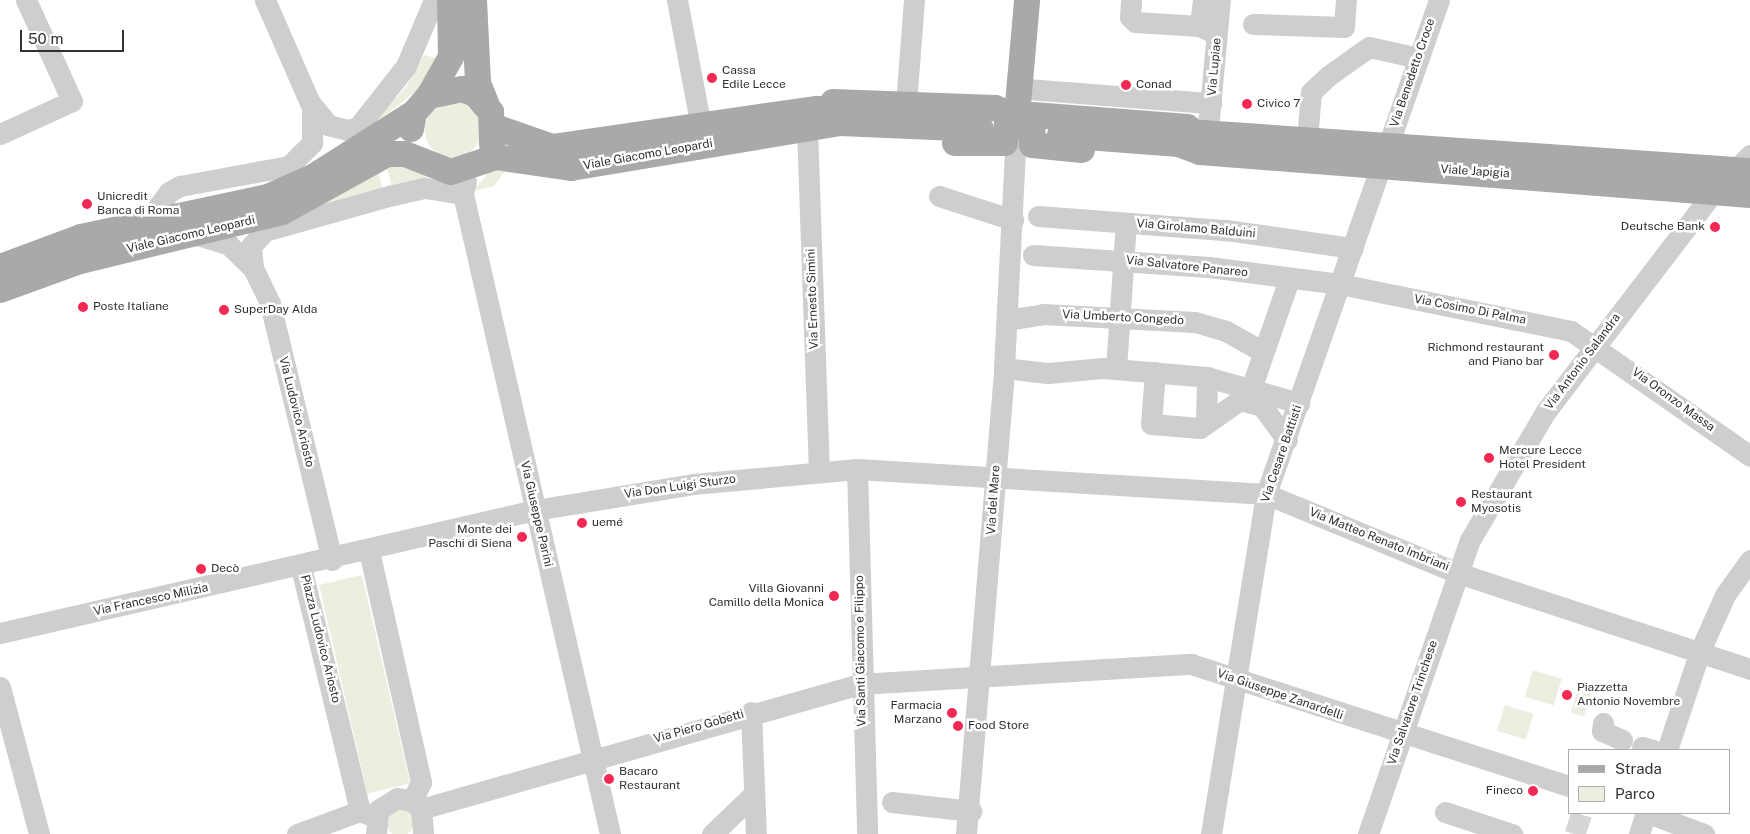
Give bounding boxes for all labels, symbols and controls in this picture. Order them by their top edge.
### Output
street label: Via Benedetto Croce [1388,17,1438,129]
scale bar [22,20,126,52]
text: 50 m [28,30,63,47]
street label: Via Lupiae [1205,37,1225,97]
place label: Cassa Edile Lecce [722,64,786,92]
marker: Cassa Edile Lecce [706,72,718,84]
place label: Conad [1136,78,1172,92]
marker: Conad [1120,79,1132,91]
place label: Civico 7 [1257,97,1301,111]
marker: Civico 7 [1241,98,1253,110]
street label: Viale Giacomo Leopardi [582,137,714,173]
street label: Viale Japigia [1440,162,1510,182]
place label: Unicredit Banca di Roma [97,190,179,218]
marker: Unicredit Banca di Roma [81,198,93,210]
street label: Viale Giacomo Leopardi [125,213,257,257]
street label: Via Girolamo Balduini [1136,217,1256,241]
place label: Deutsche Bank [1621,220,1705,234]
marker: Deutsche Bank [1709,221,1721,233]
street label: Via Ernesto Simini [804,248,822,350]
street label: Via Salvatore Panareo [1125,253,1249,281]
street label: Via Cosimo Di Palma [1413,292,1527,328]
place label: Poste Italiane [93,300,169,314]
marker: Poste Italiane [77,301,89,313]
place label: SuperDay Alda [234,303,317,317]
marker: SuperDay Alda [218,304,230,316]
street label: Via Umberto Congedo [1062,308,1184,328]
street label: Via Antonio Salandra [1542,311,1624,413]
place label: Richmond restaurant and Piano bar [1427,341,1544,369]
marker: Richmond restaurant and Piano bar [1548,349,1560,361]
street label: Via Ludovico Ariosto [275,355,317,469]
street label: Via Oronzo Massa [1629,365,1717,435]
street label: Via Cesare Battisti [1259,403,1305,505]
place label: Mercure Lecce Hotel President [1499,444,1586,472]
marker: Mercure Lecce Hotel President [1483,452,1495,464]
street label: Via Giuseppe Parini [517,460,555,568]
street label: Via del Mare [984,465,1004,535]
street label: Via Don Luigi Sturzo [623,472,737,502]
place label: Restaurant Myosotis [1471,488,1532,516]
marker: Restaurant Myosotis [1455,496,1467,508]
street label: Via Matteo Renato Imbriani [1307,505,1451,575]
place label: uemé [592,516,623,530]
marker: uemé [576,517,588,529]
place label: Monte dei Paschi di Siena [428,523,512,551]
marker: Monte dei Paschi di Siena [516,531,528,543]
place label: Decò [211,562,239,576]
marker: Decò [195,563,207,575]
street label: Piazza Ludovico Ariosto [297,573,343,705]
street label: Via Santi Giacomo e Filippo [852,575,870,727]
street label: Via Francesco Milizia [92,581,210,619]
place label: Villa Giovanni Camillo della Monica [708,582,824,610]
marker: Villa Giovanni Camillo della Monica [828,590,840,602]
street label: Via Salvatore Trinchese [1385,639,1441,767]
street label: Via Giuseppe Zanardelli [1215,667,1345,723]
place label: Piazzetta Antonio Novembre [1577,681,1680,709]
marker: Piazzetta Antonio Novembre [1561,689,1573,701]
place label: Farmacia Marzano [891,699,942,727]
street label: Via Piero Gobetti [652,707,746,747]
marker: Farmacia Marzano [946,707,958,719]
place label: Food Store [968,719,1029,733]
marker: Food Store [952,720,964,732]
legend [1568,749,1730,814]
text: Strada [1615,760,1662,777]
place label: Bacaro Restaurant [619,765,680,793]
marker: Bacaro Restaurant [603,773,615,785]
place label: Fineco [1486,784,1523,798]
marker: Fineco [1527,785,1539,797]
text: Parco [1615,785,1655,802]

